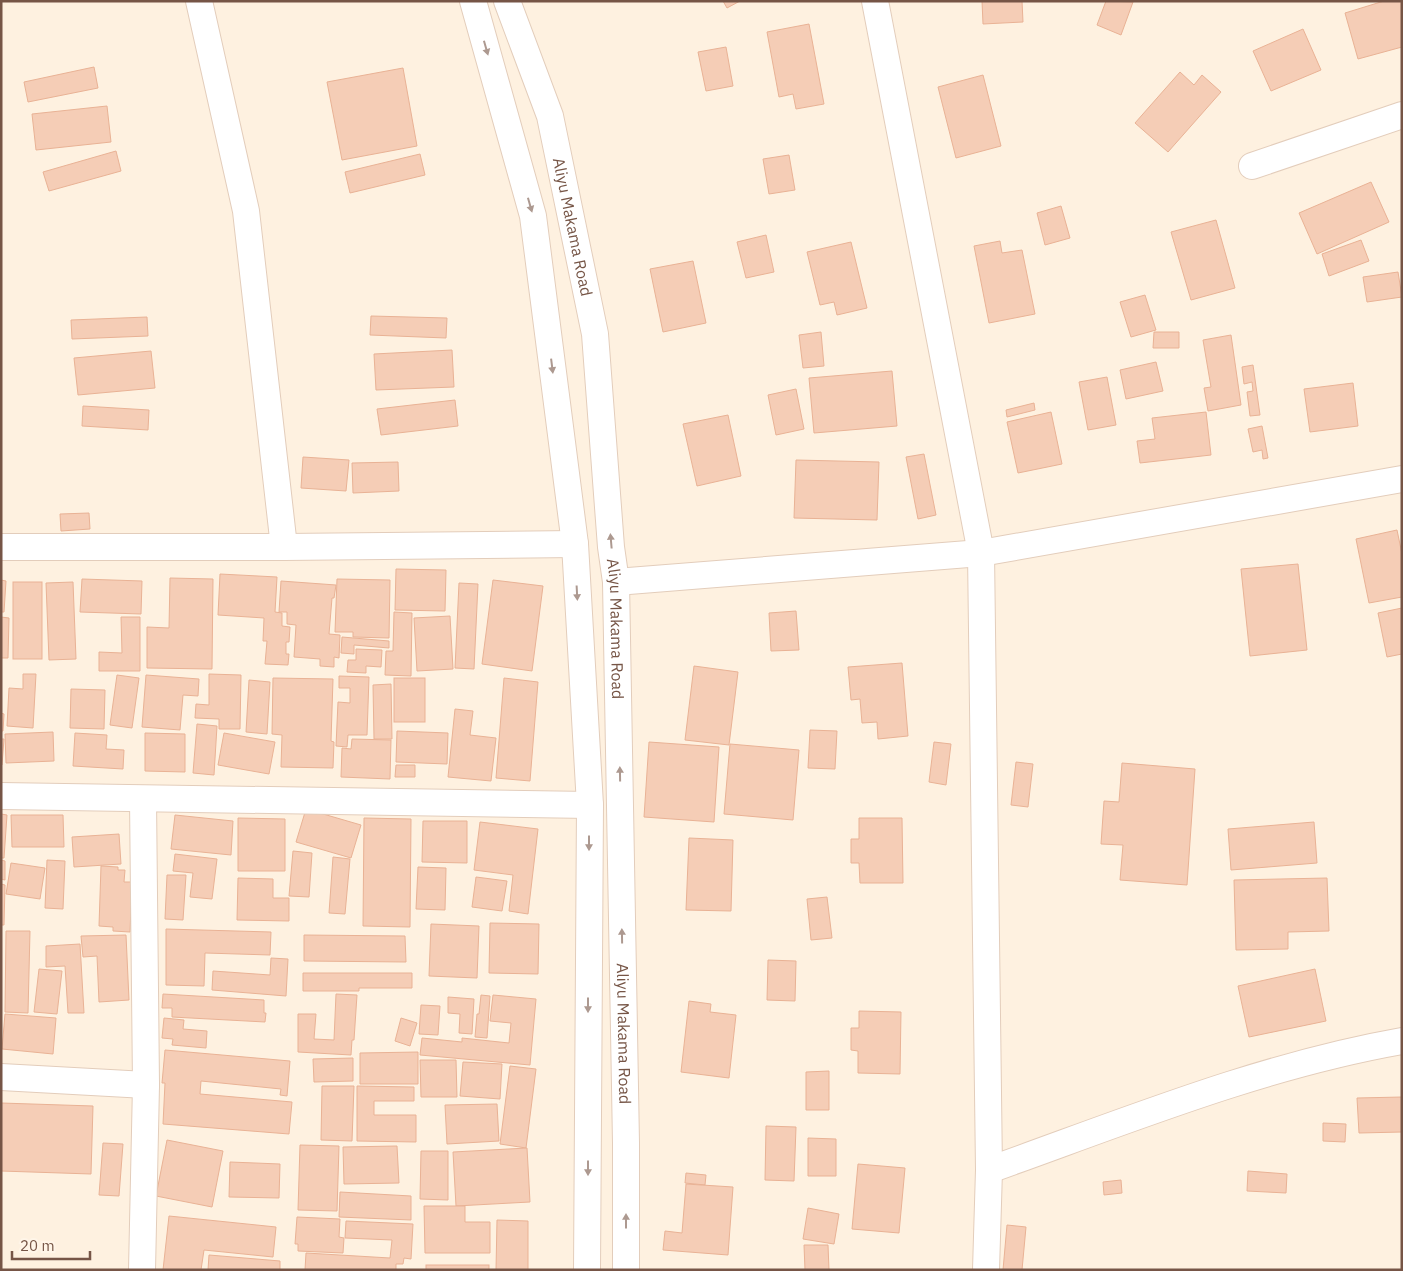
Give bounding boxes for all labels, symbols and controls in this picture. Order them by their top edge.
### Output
one-way arrow [482,41,490,56]
street label: Aliyu Makama Road [549,156,597,298]
one-way arrow [526,197,534,212]
one-way arrow [548,358,556,374]
one-way arrow [607,533,615,549]
street label: Aliyu Makama Road [603,557,628,699]
one-way arrow [574,585,582,601]
one-way arrow [615,765,623,781]
one-way arrow [585,835,593,851]
one-way arrow [618,928,626,944]
street label: Aliyu Makama Road [613,963,635,1104]
one-way arrow [584,998,592,1014]
one-way arrow [584,1160,592,1176]
one-way arrow [622,1213,630,1229]
scale bar [12,1228,90,1260]
text: 20 m [20,1236,55,1255]

